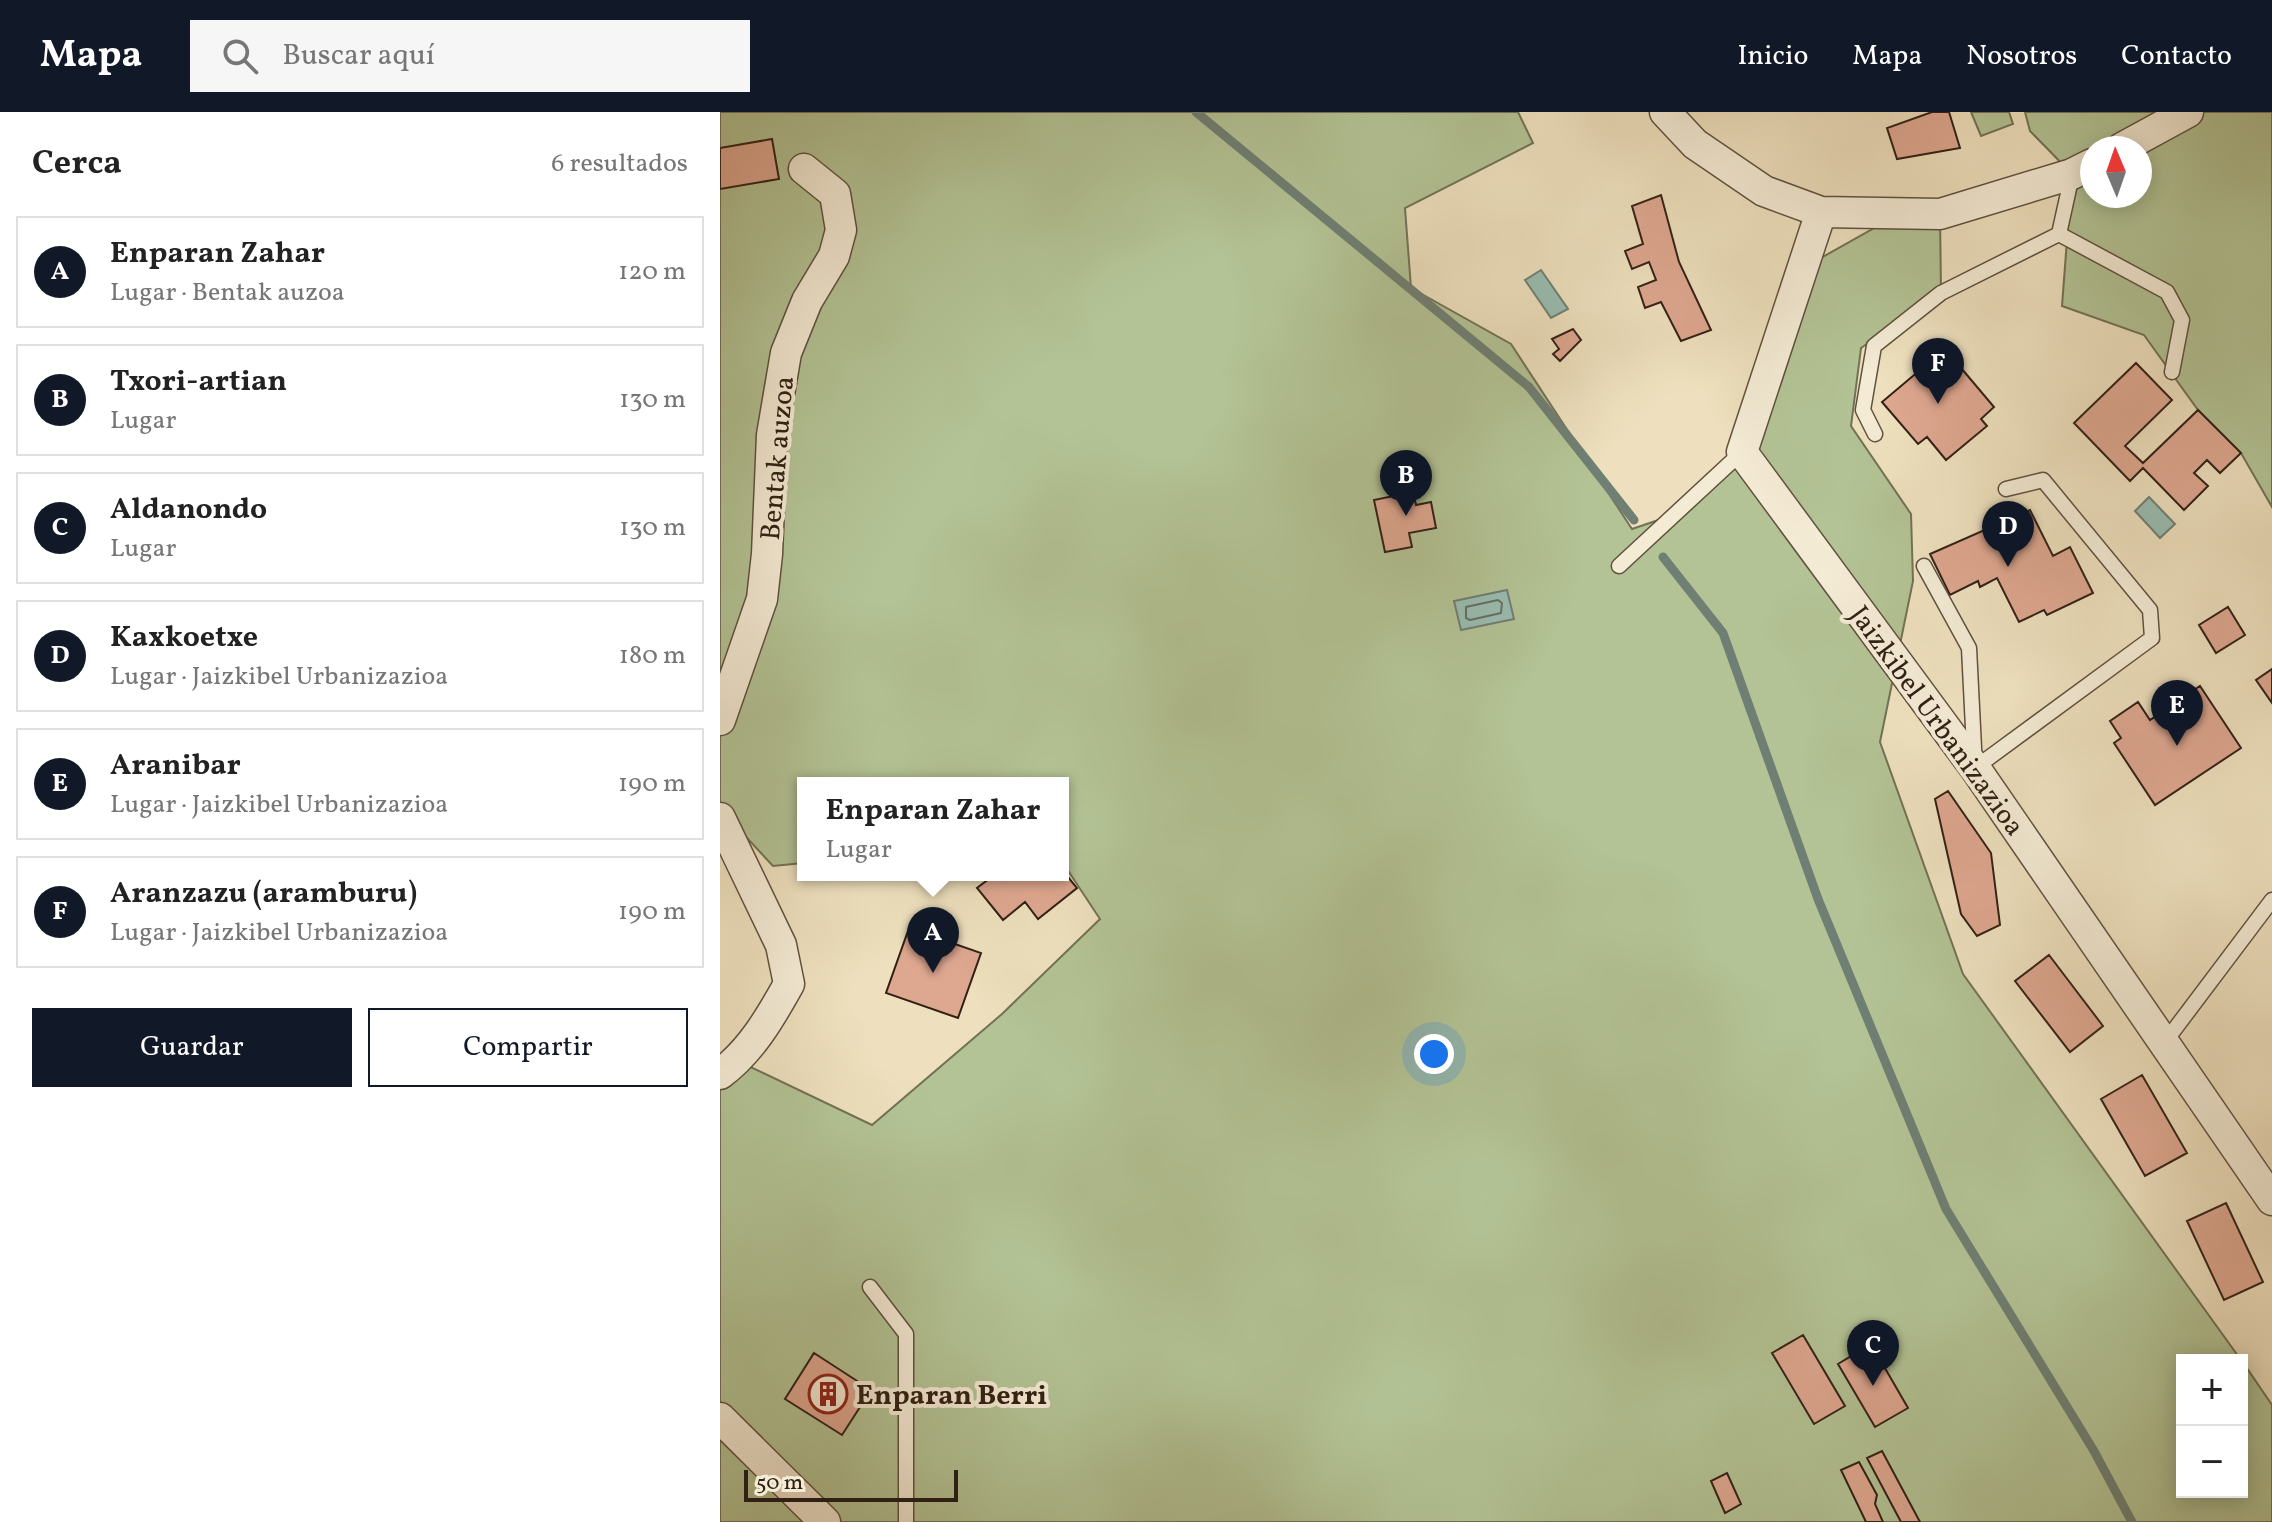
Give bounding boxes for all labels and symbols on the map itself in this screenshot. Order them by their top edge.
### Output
north arrow [2080,136,2152,208]
pin: F [1912,338,1964,404]
street label: Bentak auzoa [752,374,805,542]
pin: B [1380,450,1432,516]
pin: D [1982,501,2034,567]
street label: Jaizkibel Urbanizazioa [1839,598,2033,845]
pin: E [2151,680,2203,746]
pin: A [907,907,959,973]
your location [1414,1034,1454,1074]
pin: C [1847,1320,1899,1386]
building icon: Enparan Berri [807,1373,849,1415]
place label: Enparan Berri [856,1377,1047,1416]
scale bar [744,1466,958,1502]

